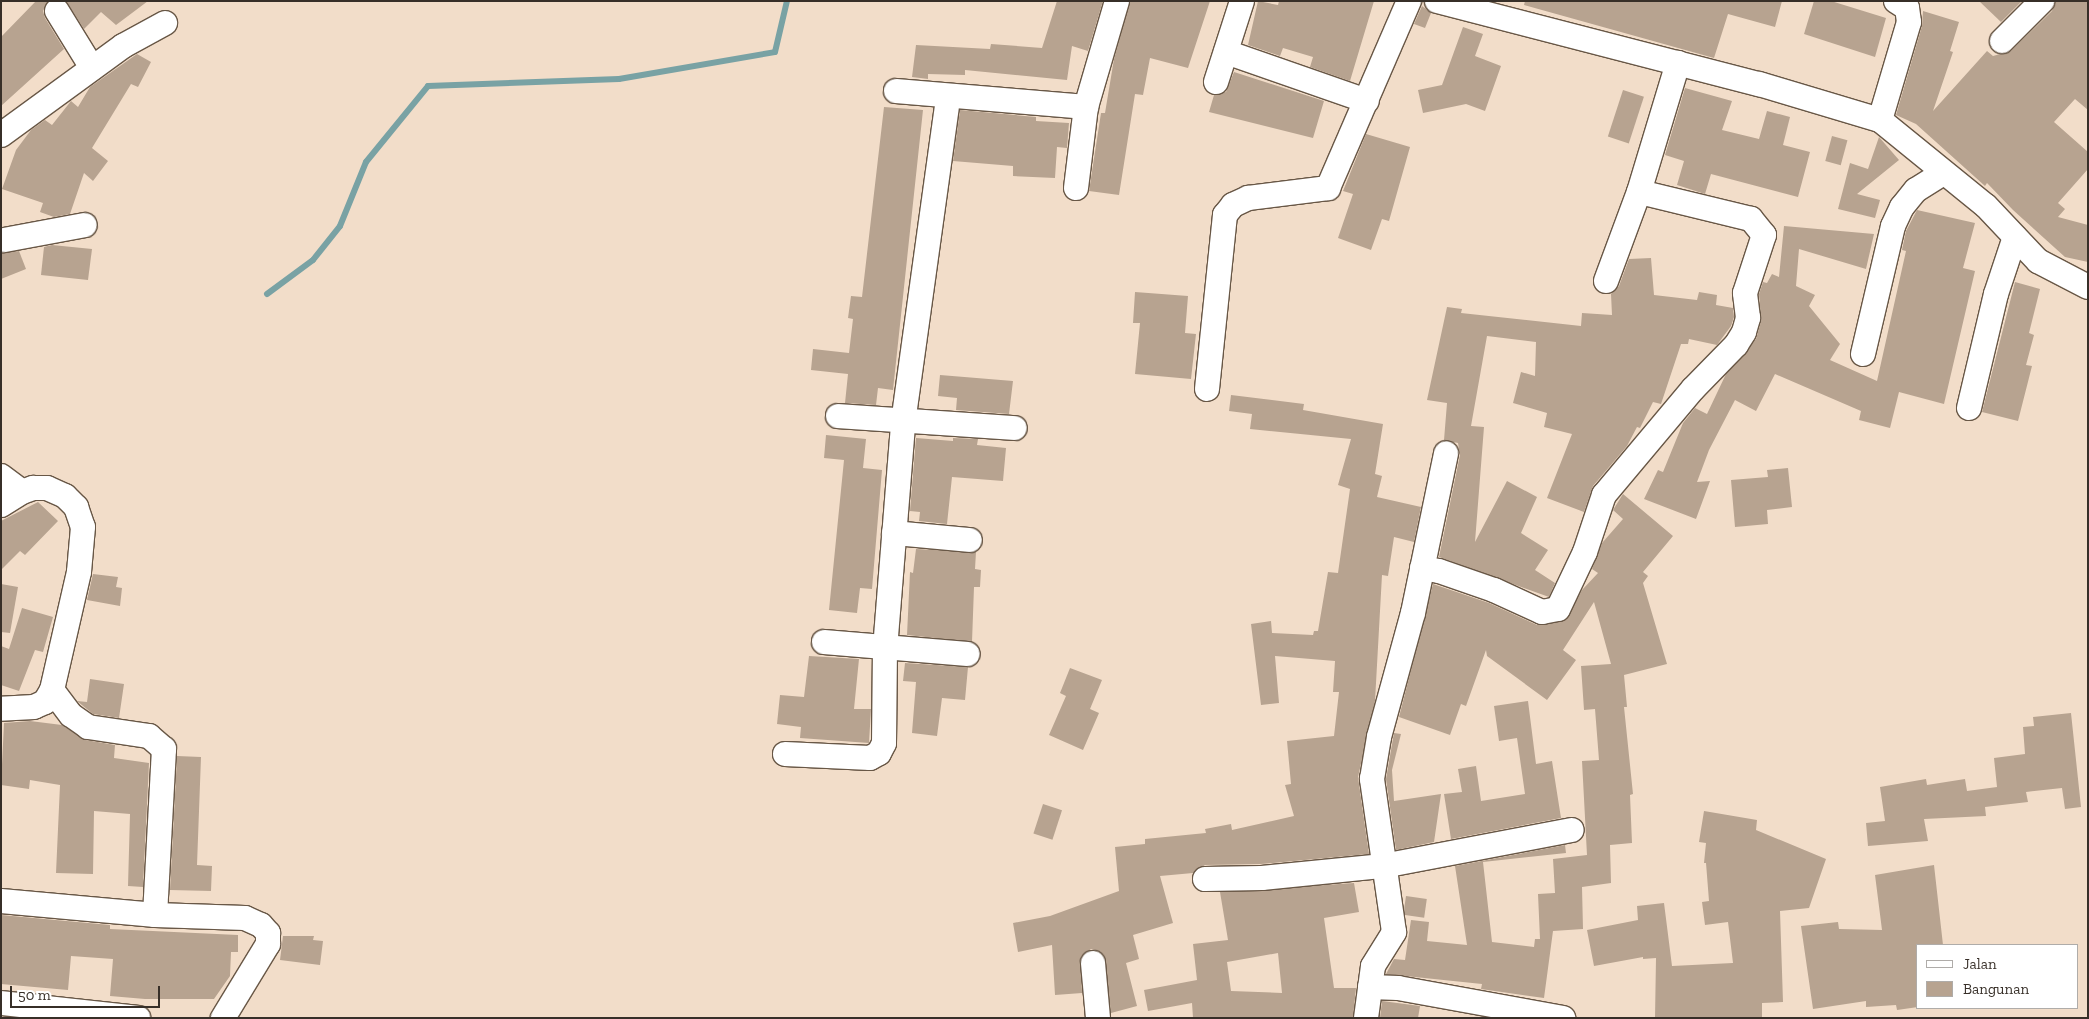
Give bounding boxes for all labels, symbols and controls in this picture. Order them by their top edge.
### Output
legend [1916,944,2079,1009]
text: Jalan [1963,955,1997,973]
scale bar [12,976,162,1008]
text: Bangunan [1963,980,2029,998]
text: 50 m [18,986,51,1004]

